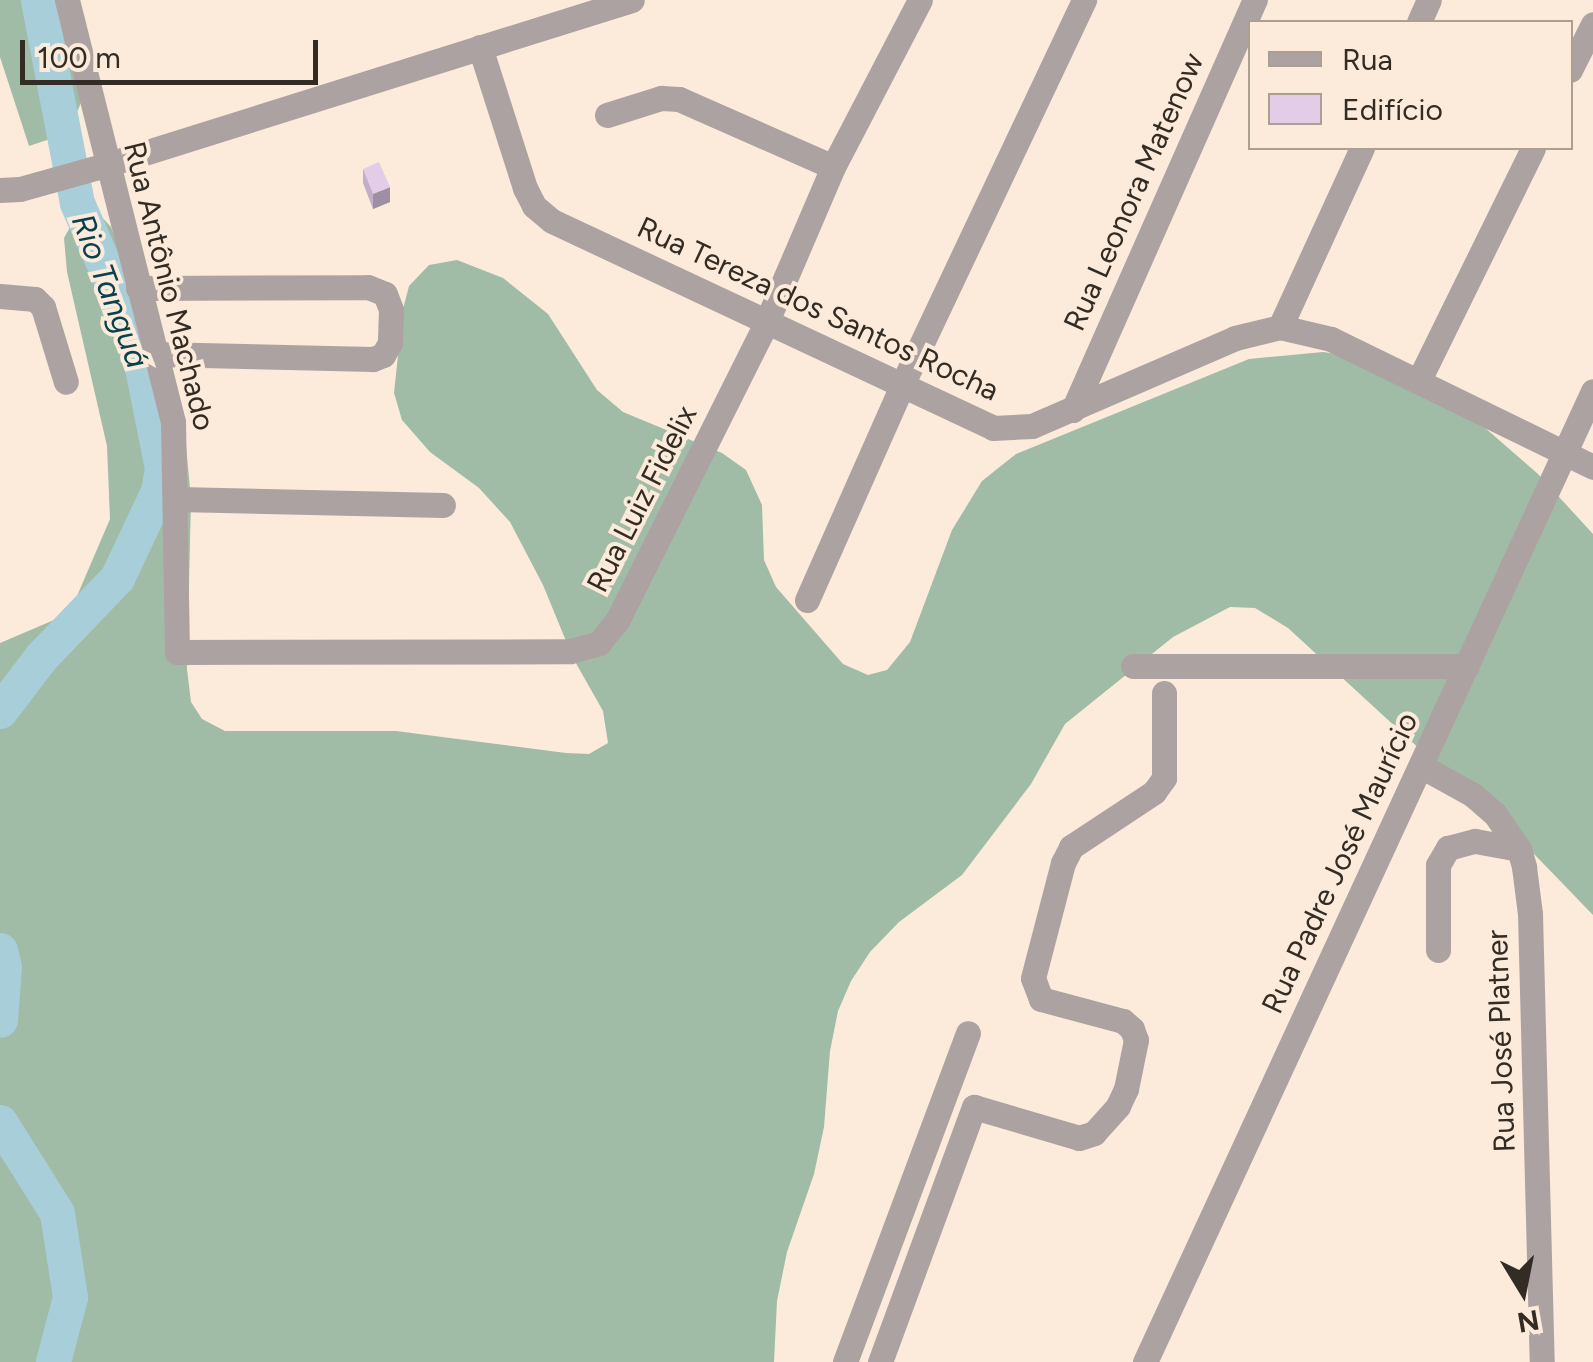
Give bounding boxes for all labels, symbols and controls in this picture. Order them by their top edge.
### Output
scale bar [25,20,322,82]
legend [1248,20,1573,150]
text: 100 m [37,39,121,76]
text: Rua [1342,41,1393,78]
street label: Rua Leonora Matenow [1057,48,1211,336]
text: Edifício [1342,91,1443,128]
street label: Rua Antônio Machado [116,138,222,434]
water label: Rio Tanguá [63,209,157,373]
street label: Rua Tereza dos Santos Rocha [632,209,1004,409]
street label: Rua Luiz Fidelix [579,400,705,598]
street label: Rua Padre José Maurício [1254,707,1426,1019]
street label: Rua José Platner [1479,929,1523,1153]
north arrow [1473,1242,1573,1342]
text: N [1515,1303,1542,1340]

